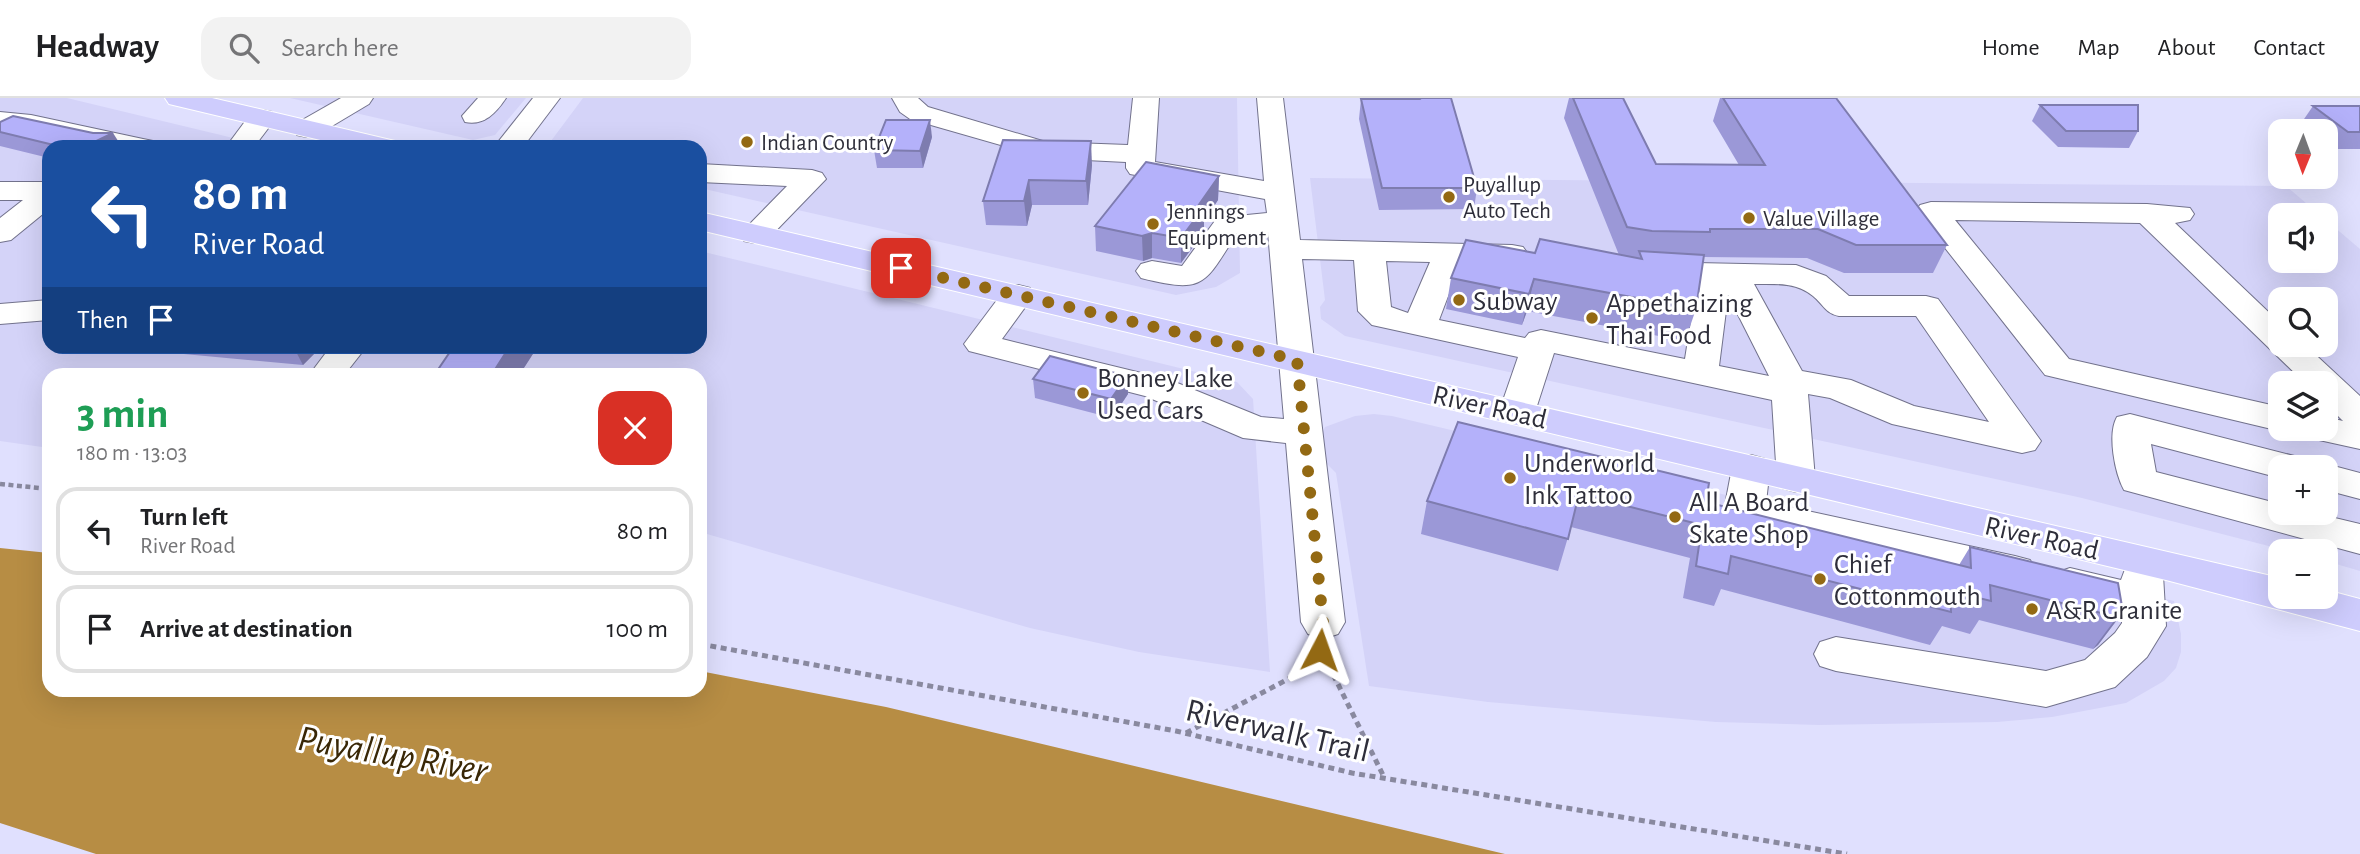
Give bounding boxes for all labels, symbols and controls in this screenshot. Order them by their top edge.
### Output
search box [201,17,691,80]
icon: search [225,29,263,67]
text: Headway [35,31,159,64]
text: Search here [281,35,399,61]
text: Home [1982,36,2040,60]
text: Map [2078,36,2120,60]
text: About [2158,36,2215,60]
text: Contact [2253,36,2325,60]
north arrow [2268,119,2338,189]
map controls [2268,119,2338,609]
place label: Indian Country [761,132,894,155]
marker: Indian Country [739,134,755,150]
icon: left [77,168,168,259]
text: 80 m [192,170,289,219]
place label: Puyallup Auto Tech [1463,174,1551,223]
marker: Puyallup Auto Tech [1441,189,1457,205]
place label: Jennings Equipment [1167,201,1267,250]
button: sound [2268,203,2338,273]
place label: Value Village [1763,208,1879,231]
marker: Value Village [1741,210,1757,226]
marker: Jennings Equipment [1145,216,1161,232]
text: River Road [192,228,325,260]
pin [871,238,931,298]
icon: arrive [882,249,920,287]
button: search [2268,287,2338,357]
place label: Subway [1473,288,1557,316]
place label: Appethaizing Thai Food [1606,290,1753,350]
marker: Subway [1451,292,1467,308]
icon: arrive [142,301,180,339]
text: Then [77,307,128,333]
marker: Appethaizing Thai Food [1584,310,1600,326]
place label: Bonney Lake Used Cars [1097,365,1233,425]
button: layers [2268,371,2338,441]
street label: River Road [1430,381,1549,435]
marker: Bonney Lake Used Cars [1075,385,1091,401]
button: close [598,391,672,465]
text: 3 min [77,393,169,435]
text: 180 m · 13:03 [77,442,187,465]
place label: Underworld Ink Tattoo [1524,450,1655,510]
button: + [2268,455,2338,525]
marker: Underworld Ink Tattoo [1502,470,1518,486]
place label: All A Board Skate Shop [1689,489,1809,549]
text: Turn left [140,504,228,530]
marker: All A Board Skate Shop [1667,509,1683,525]
icon: left [81,512,119,550]
street label: River Road [1982,512,2101,566]
text: 80 m [617,518,668,544]
text: River Road [140,535,235,558]
button: − [2268,539,2338,609]
place label: Chief Cottonmouth [1834,551,1981,611]
marker: Chief Cottonmouth [1812,571,1828,587]
place label: A&R Granite [2046,597,2182,625]
marker: A&R Granite [2024,601,2040,617]
icon: arrive [81,610,119,648]
position arrow [1283,613,1357,687]
text: Arrive at destination [140,616,353,642]
text: 100 m [607,616,668,642]
street label: Riverwalk Trail [1182,694,1372,769]
water label: Puyallup River [295,720,491,790]

